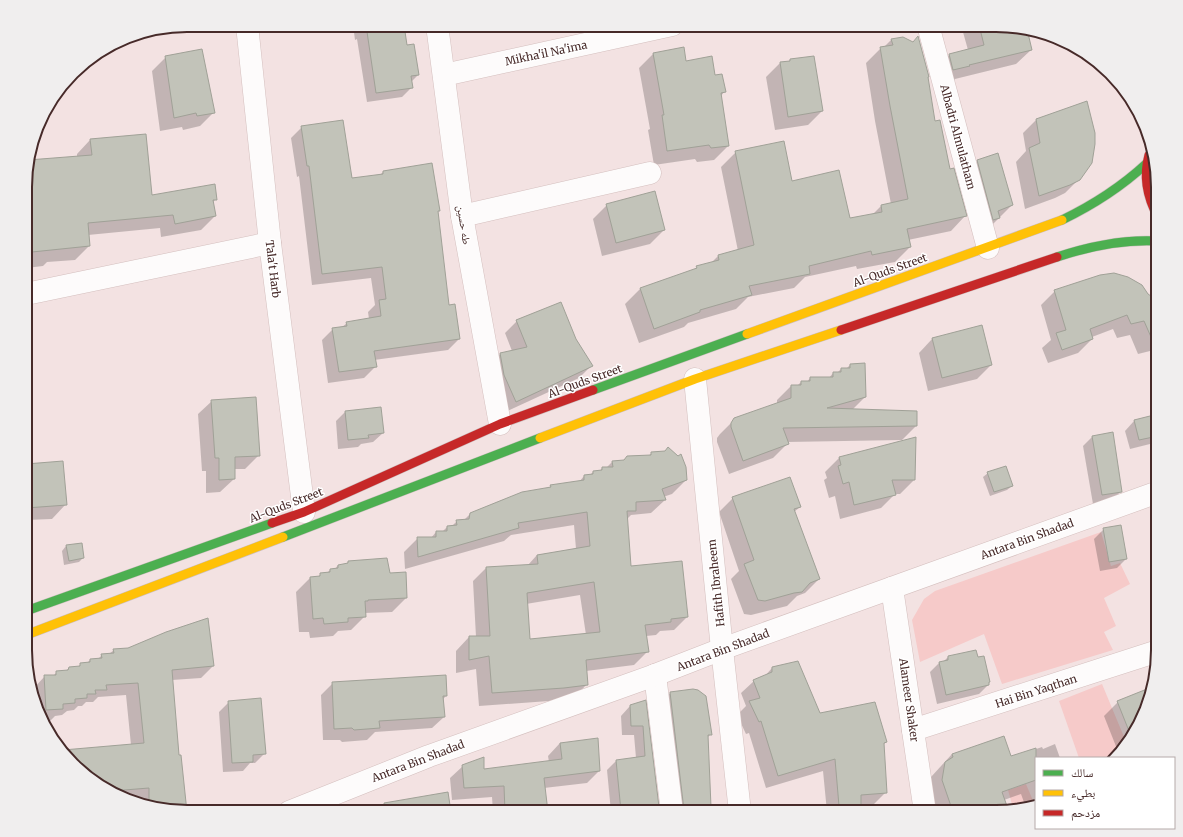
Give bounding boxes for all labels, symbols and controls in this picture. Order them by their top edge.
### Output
street label: Mikha'il Na'ima [504,37,588,69]
street label: Albadri Almulatham [937,82,979,191]
street label: طه حسين [454,204,474,246]
street label: Tala't Harb [263,239,284,299]
street label: Al-Quds Street [850,250,930,290]
street label: Al-Quds Street [545,361,625,401]
street label: Al-Quds Street [246,484,325,526]
street label: Antara Bin Shadad [977,515,1076,563]
street label: Hafith Ibraheem [704,539,728,627]
street label: Antara Bin Shadad [674,626,772,675]
street label: Alameer Shaker [896,656,922,743]
street label: Hai Bin Yaqthan [993,671,1079,711]
street label: Antara Bin Shadad [369,737,467,786]
legend [1035,757,1175,829]
text: سالك [1071,765,1093,780]
text: بطيء [1071,785,1095,803]
text: مزدحم [1071,805,1100,821]

